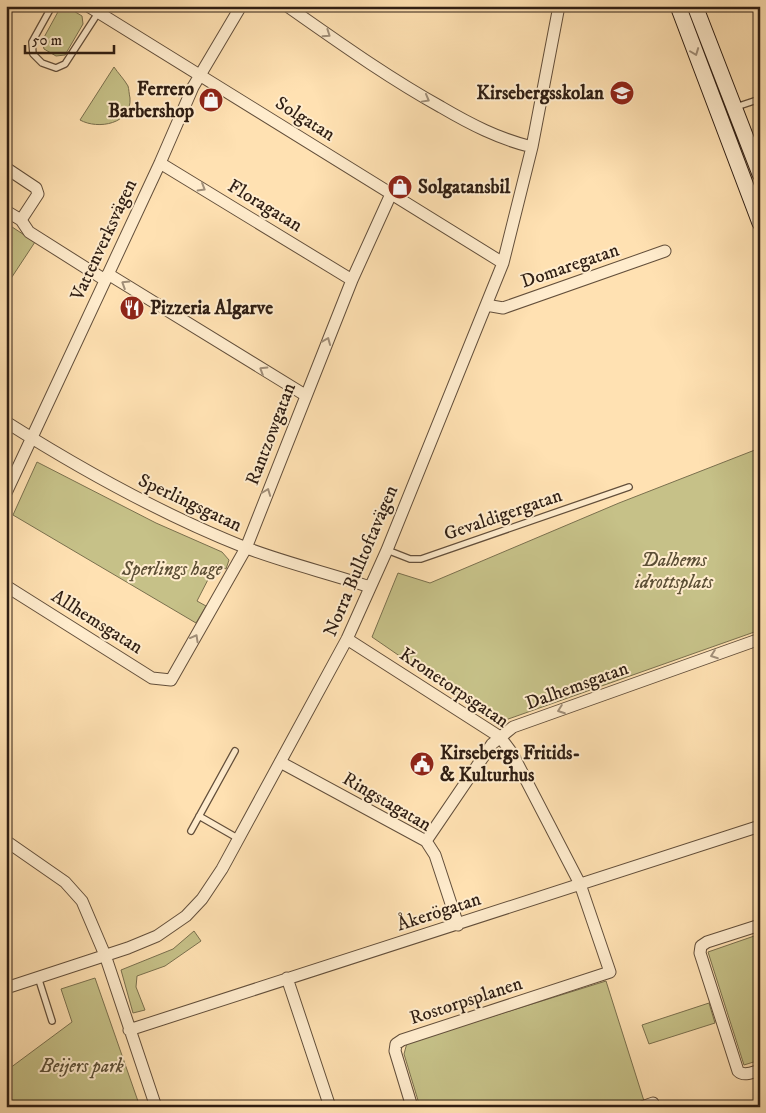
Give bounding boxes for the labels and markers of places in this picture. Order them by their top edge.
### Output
place label: Ferrero Barbershop [108,78,194,123]
school or university icon: Kirsebergsskolan [609,80,635,106]
place label: Kirsebergsskolan [477,82,605,105]
shop icon: Ferrero Barbershop [198,87,224,113]
shop icon: Solgatansbil [387,174,413,200]
place label: Solgatansbil [418,176,510,199]
restaurant icon: Pizzeria Algarve [119,295,145,321]
place label: Pizzeria Algarve [150,297,273,320]
place label: Kirsebergs Fritids- & Kulturhus [440,742,580,787]
public building icon: Kirsebergs Fritids- & Kulturhus [409,751,435,777]

